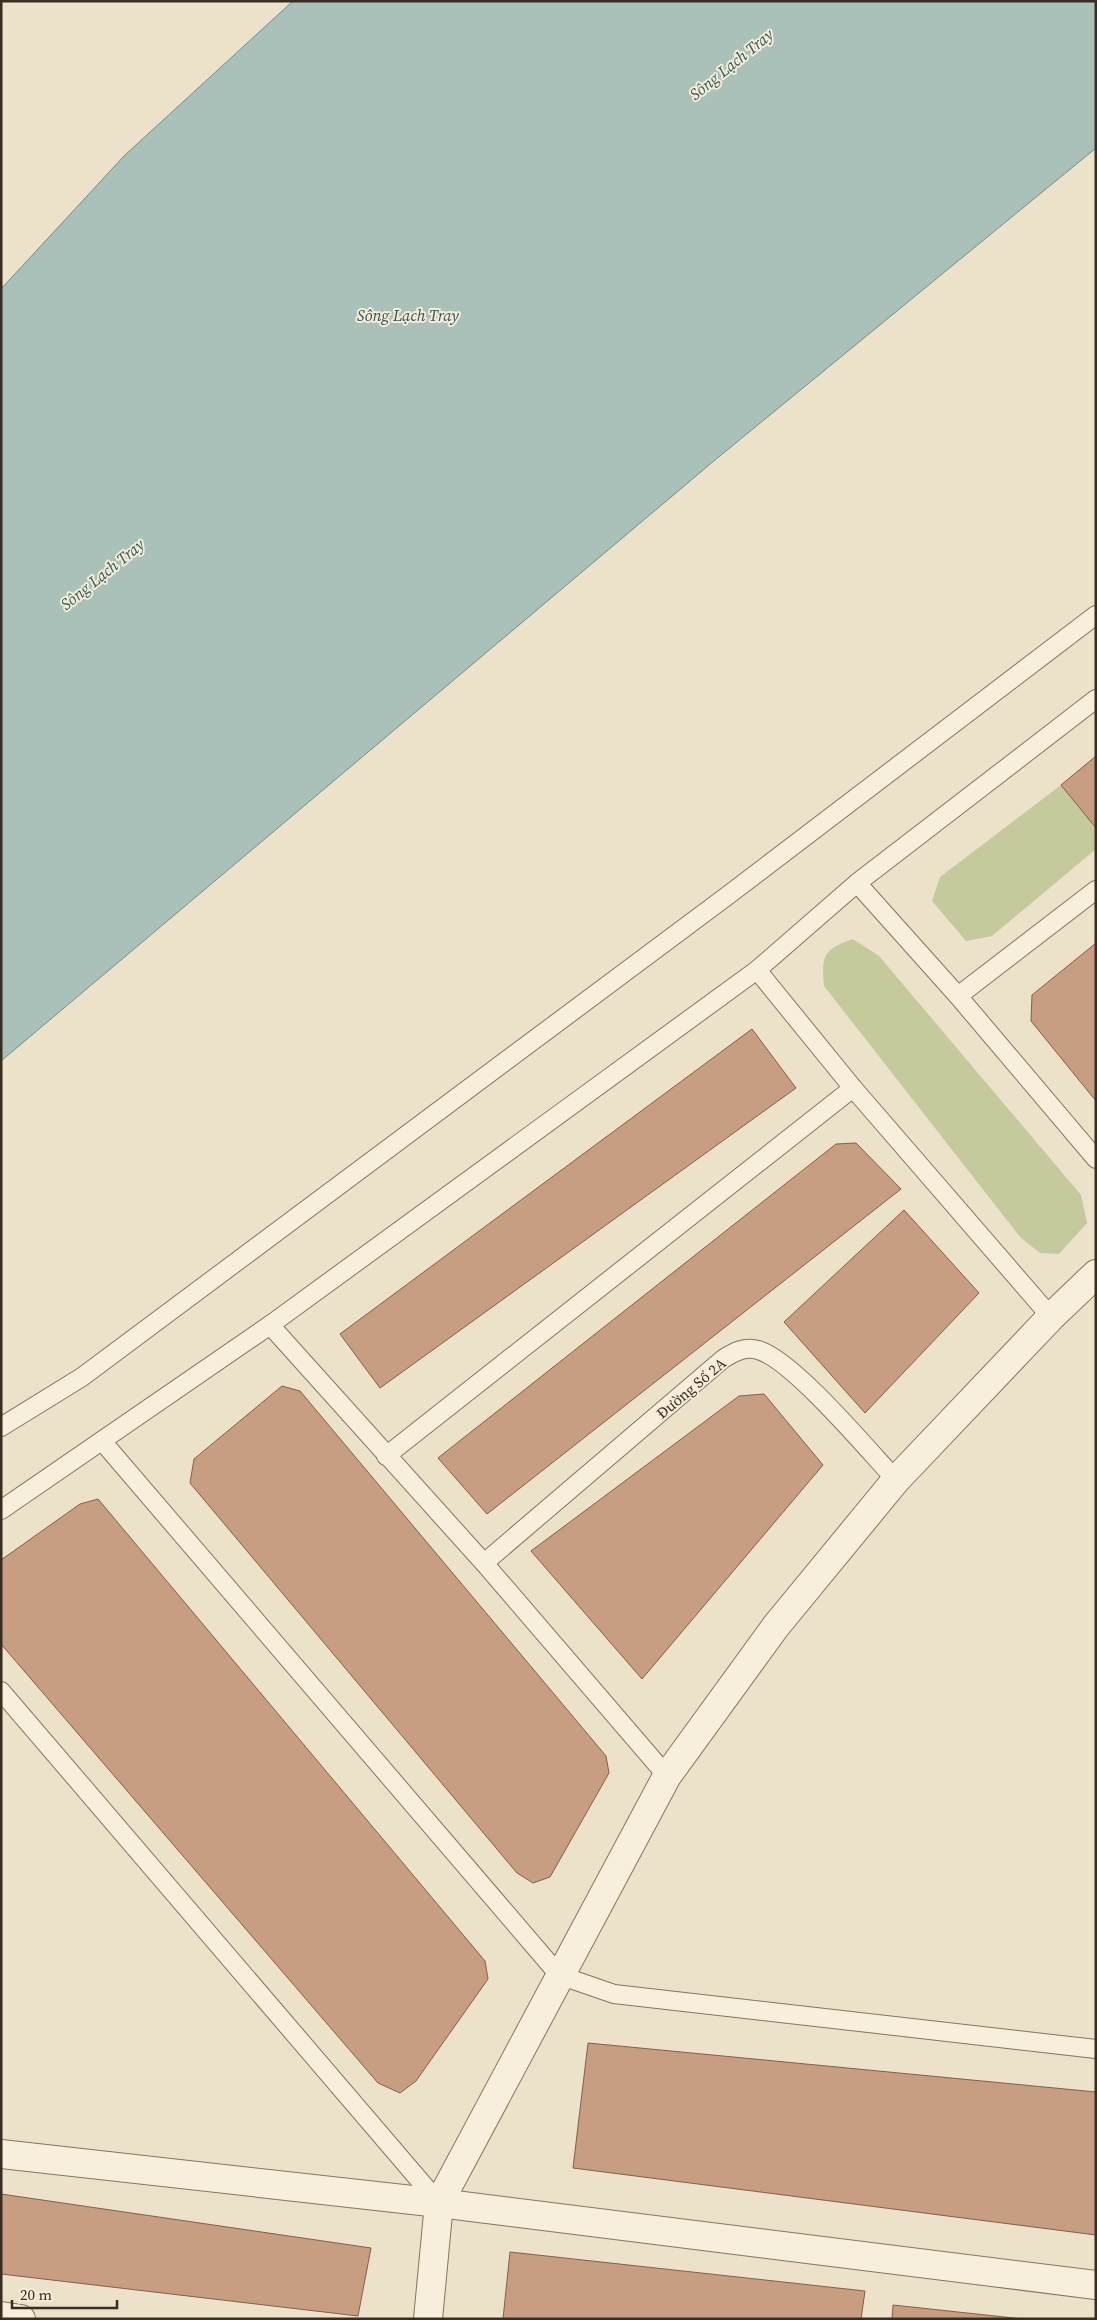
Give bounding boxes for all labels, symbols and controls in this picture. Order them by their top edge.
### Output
water label: Sông Lạch Tray [684,23,778,105]
water label: Sông Lạch Tray [357,304,459,326]
water label: Sông Lạch Tray [55,533,149,615]
street label: Đường Số 2A [652,1353,730,1423]
scale bar [12,2278,118,2310]
text: 20 m [20,2284,52,2305]

